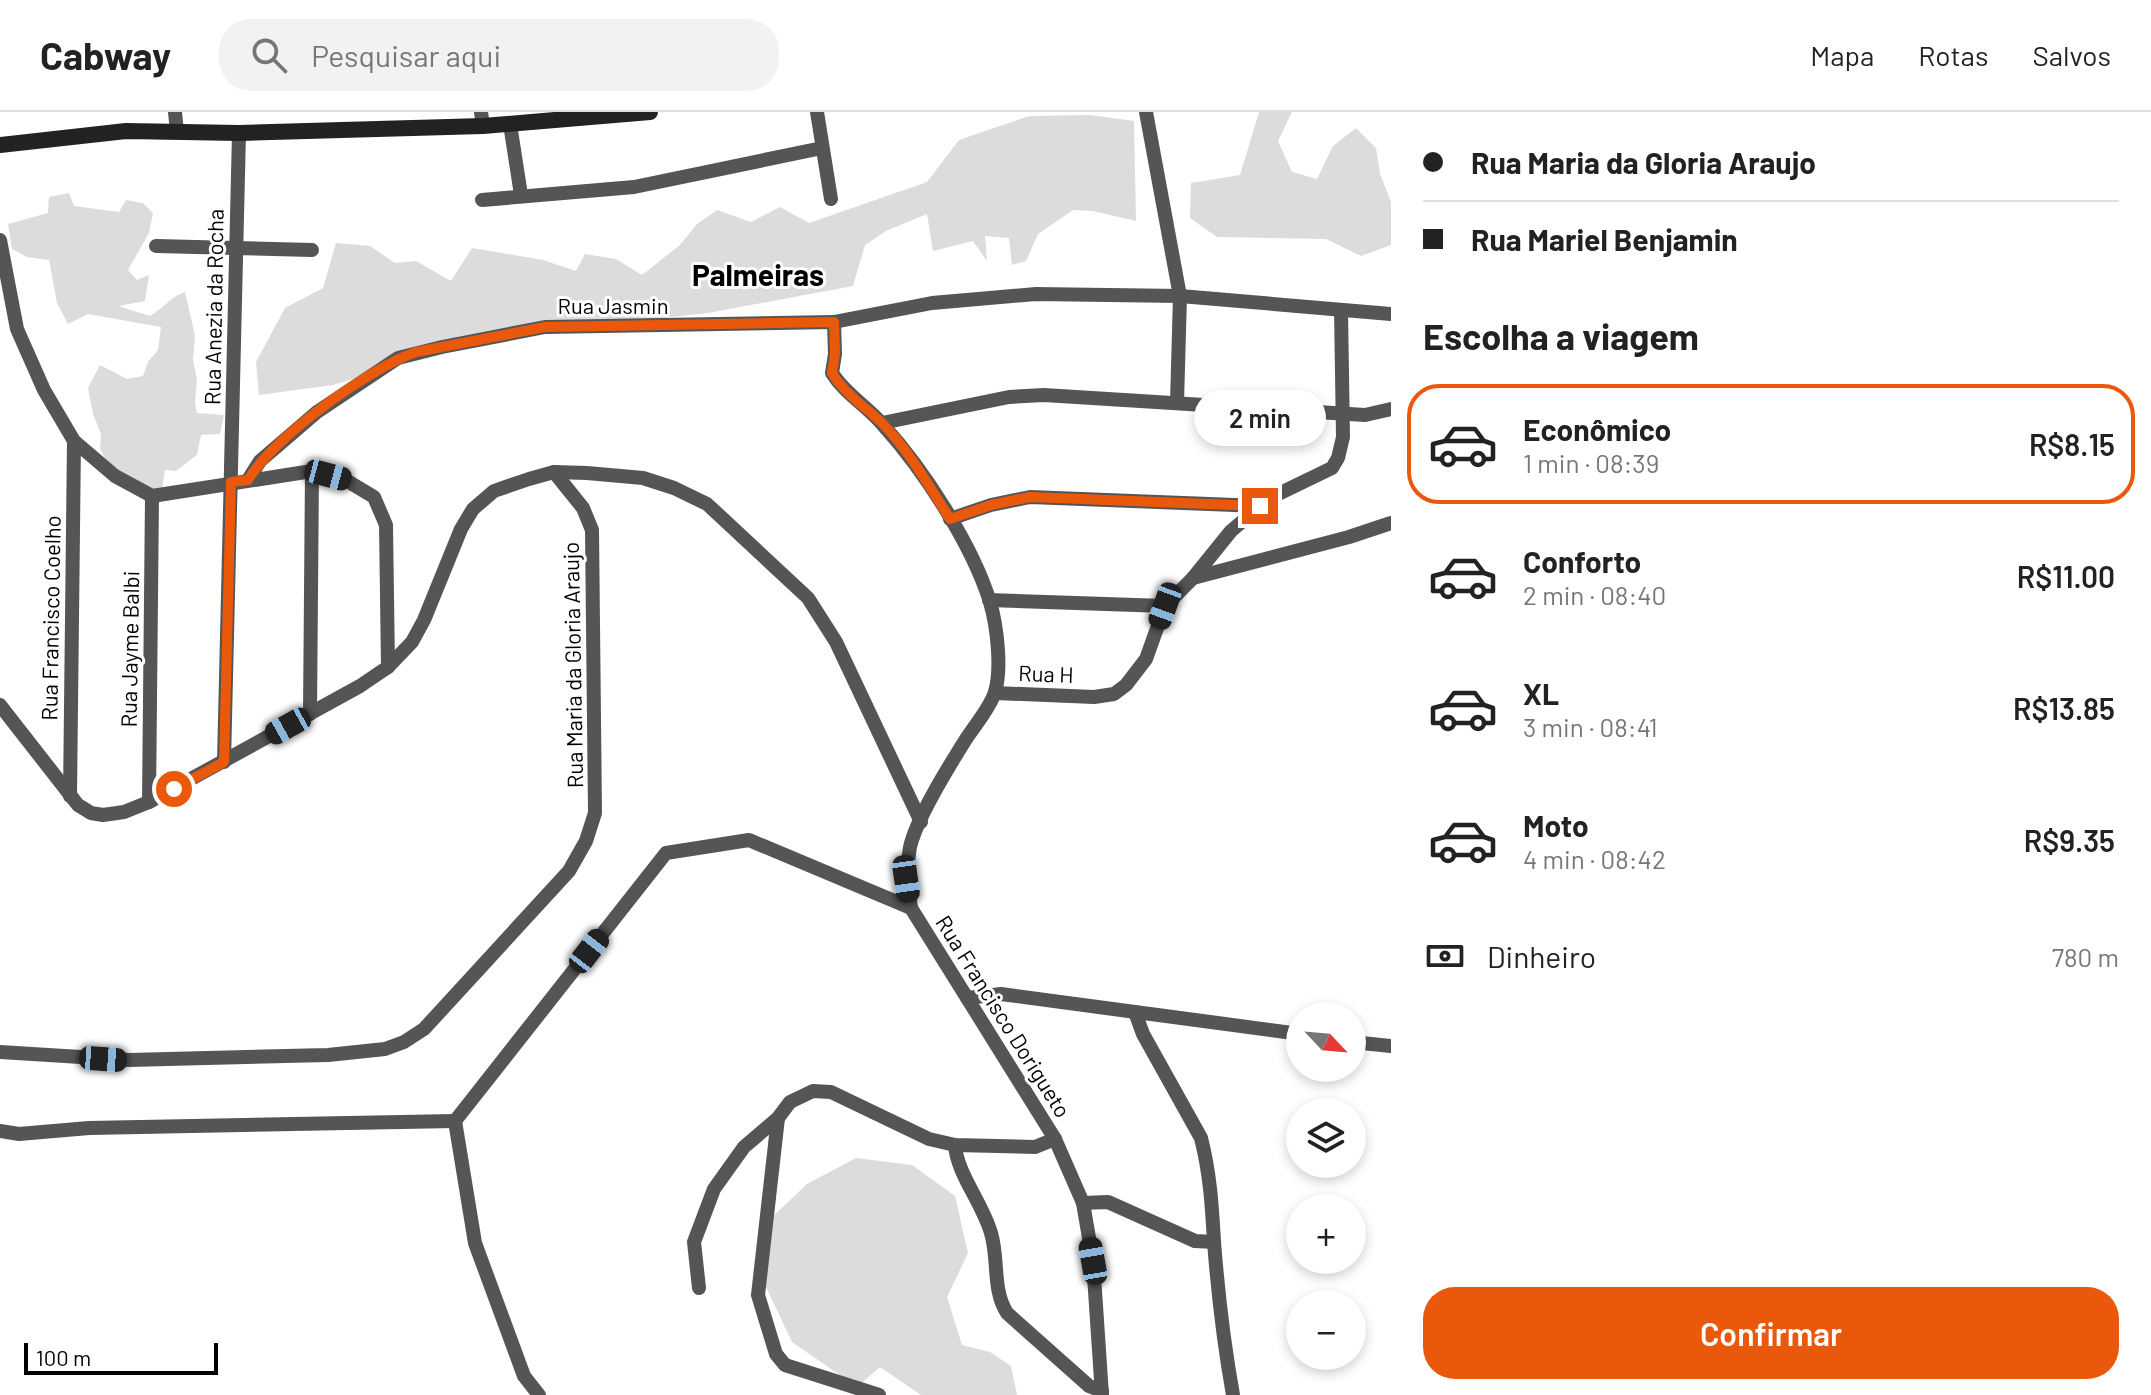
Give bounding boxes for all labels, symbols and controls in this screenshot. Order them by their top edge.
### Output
search box [219,19,779,91]
text: Cabway [40,32,171,78]
icon: search [247,33,291,77]
text: Pesquisar aqui [311,37,501,73]
text: Mapa [1810,38,1874,72]
text: Rotas [1918,38,1988,72]
text: Salvos [2032,38,2111,72]
text: Rua Maria da Gloria Araujo [1471,144,1816,180]
street label: Rua Anezia da Rocha [198,209,228,405]
text: Rua Mariel Benjamin [1471,221,1738,257]
district label: Palmeiras [692,256,824,292]
street label: Rua Jasmin [557,292,669,318]
text: Escolha a viagem [1423,314,1699,357]
callout: 2 min [1194,390,1326,446]
text: 2 min [1229,402,1291,433]
icon: car [1427,408,1499,480]
text: Econômico [1523,411,1671,447]
text: R$8.15 [2029,426,2115,462]
text: 1 min · 08:39 [1523,447,1659,478]
car [302,457,354,493]
route end [1242,488,1278,524]
street label: Rua Francisco Coelho [35,515,65,721]
icon: car [1427,540,1499,612]
street label: Rua Maria da Gloria Araujo [557,542,587,788]
text: Conforto [1523,543,1641,579]
text: R$11.00 [2017,558,2115,594]
street label: Rua Jayme Balbi [115,570,143,728]
car [1146,579,1184,633]
text: 2 min · 08:40 [1523,579,1666,610]
street label: Rua H [1018,659,1074,687]
icon: car [1427,672,1499,744]
text: XL [1523,675,1559,711]
text: R$13.85 [2013,690,2115,726]
car [261,704,315,748]
text: 3 min · 08:41 [1523,711,1658,742]
route start [156,771,192,807]
icon: car [1427,804,1499,876]
text: Moto [1523,807,1589,843]
text: R$9.35 [2024,822,2115,858]
text: 4 min · 08:42 [1523,843,1666,874]
car [891,854,921,904]
street label: Rua Francisco Dorigueto [931,910,1077,1122]
car [565,925,613,977]
icon: cash [1423,934,1467,978]
text: Dinheiro [1487,938,1596,974]
text: 780 m [2052,941,2119,972]
north arrow [1286,1002,1366,1082]
map controls [1286,1002,1366,1370]
car [78,1045,128,1073]
button: layers [1286,1098,1366,1178]
button: + [1286,1194,1366,1274]
car [1077,1235,1109,1287]
button: Confirmar [1423,1287,2119,1379]
button: − [1286,1290,1366,1370]
scale bar [24,1339,218,1375]
text: 100 m [36,1344,91,1370]

